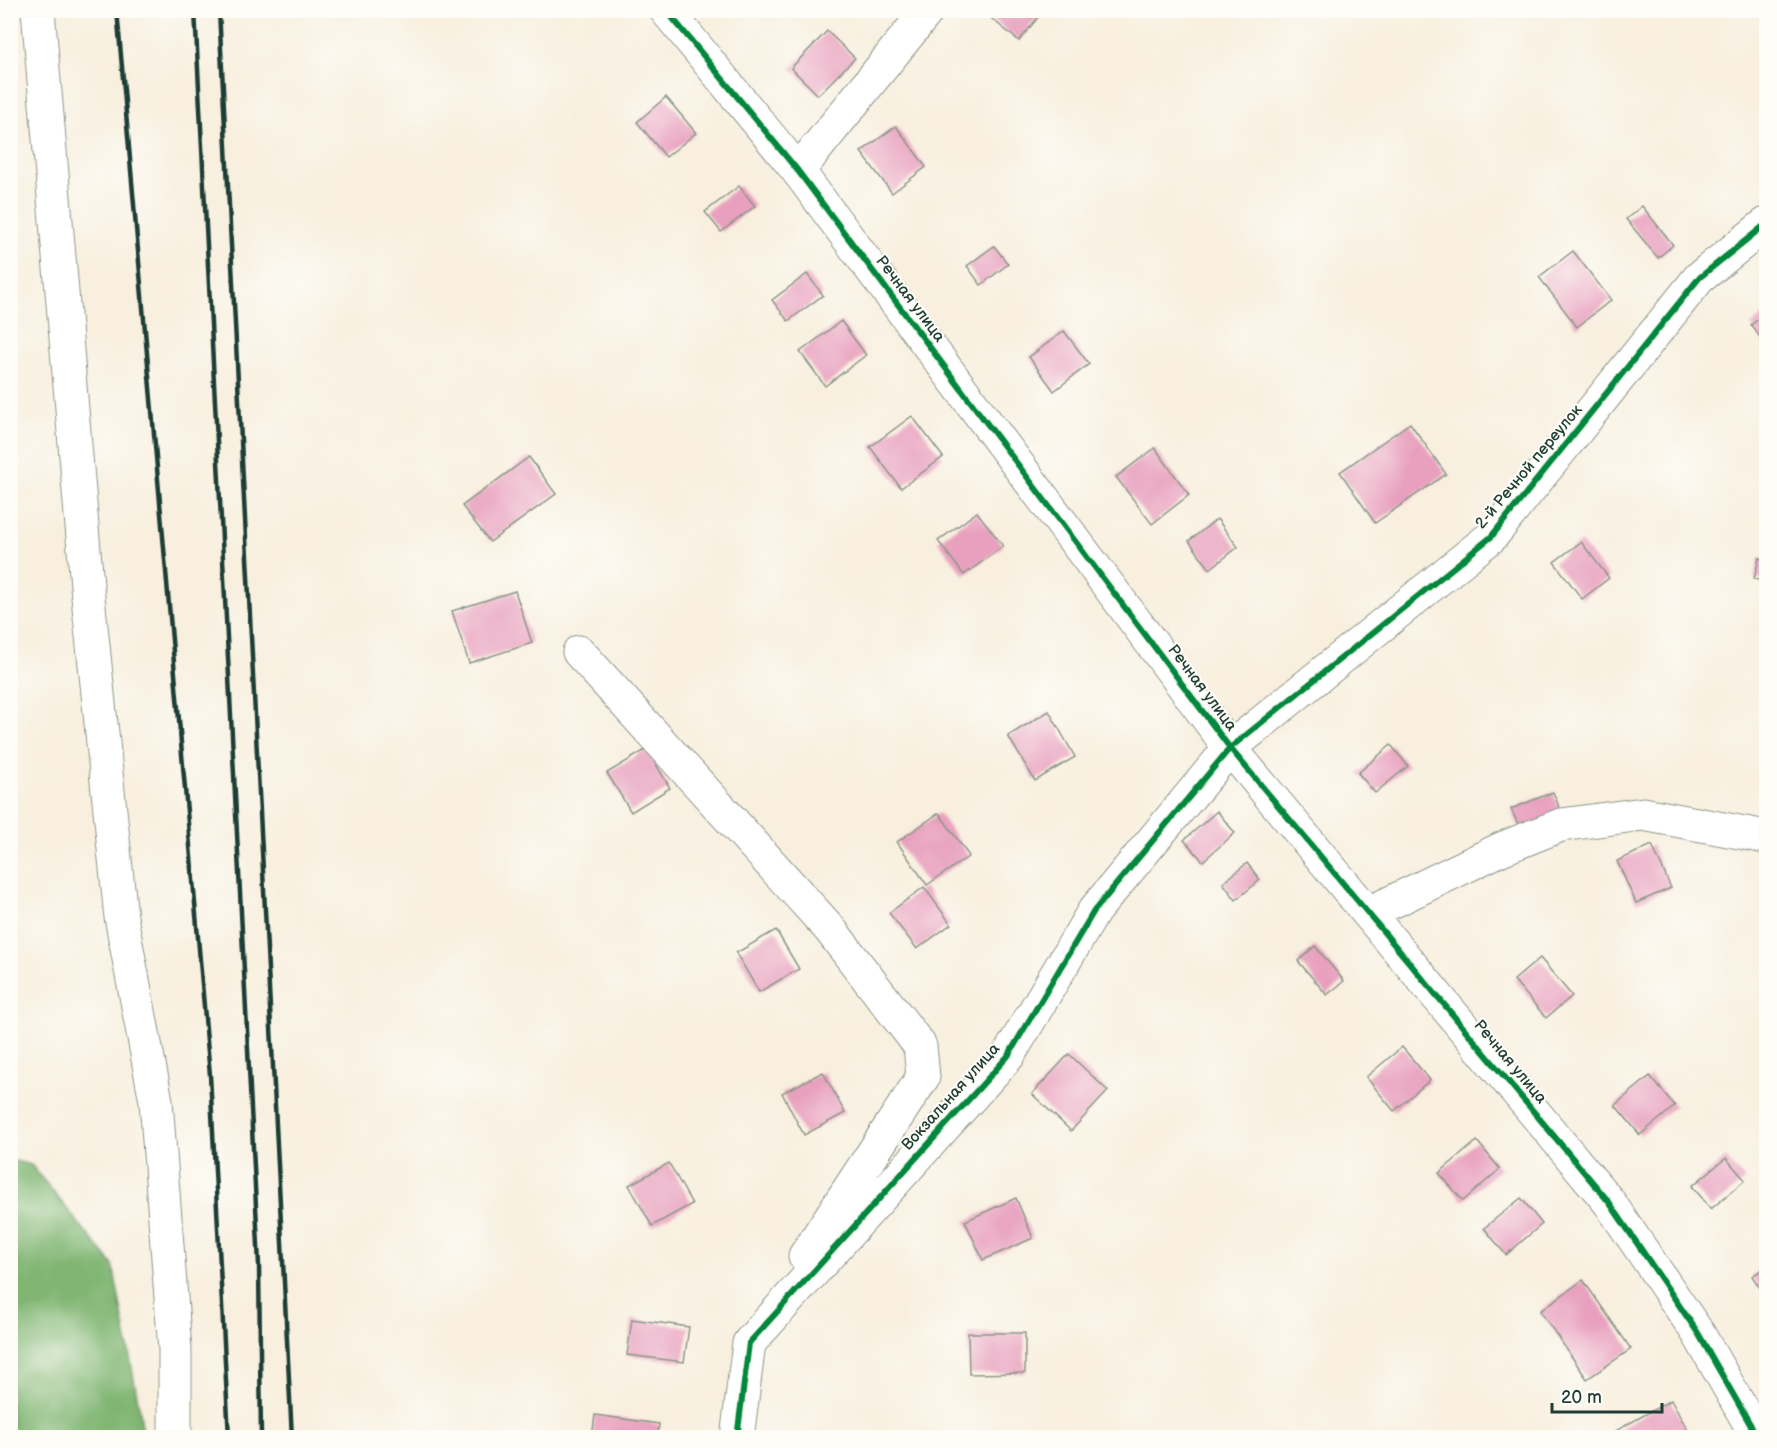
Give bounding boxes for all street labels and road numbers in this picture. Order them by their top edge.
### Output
street label: Речная улица [871,252,949,346]
street label: 2-й Речной переулок [1471,401,1587,533]
street label: Речная улица [1163,641,1241,735]
street label: Речная улица [1470,1016,1551,1108]
street label: Вокзальная улица [898,1039,1004,1154]

